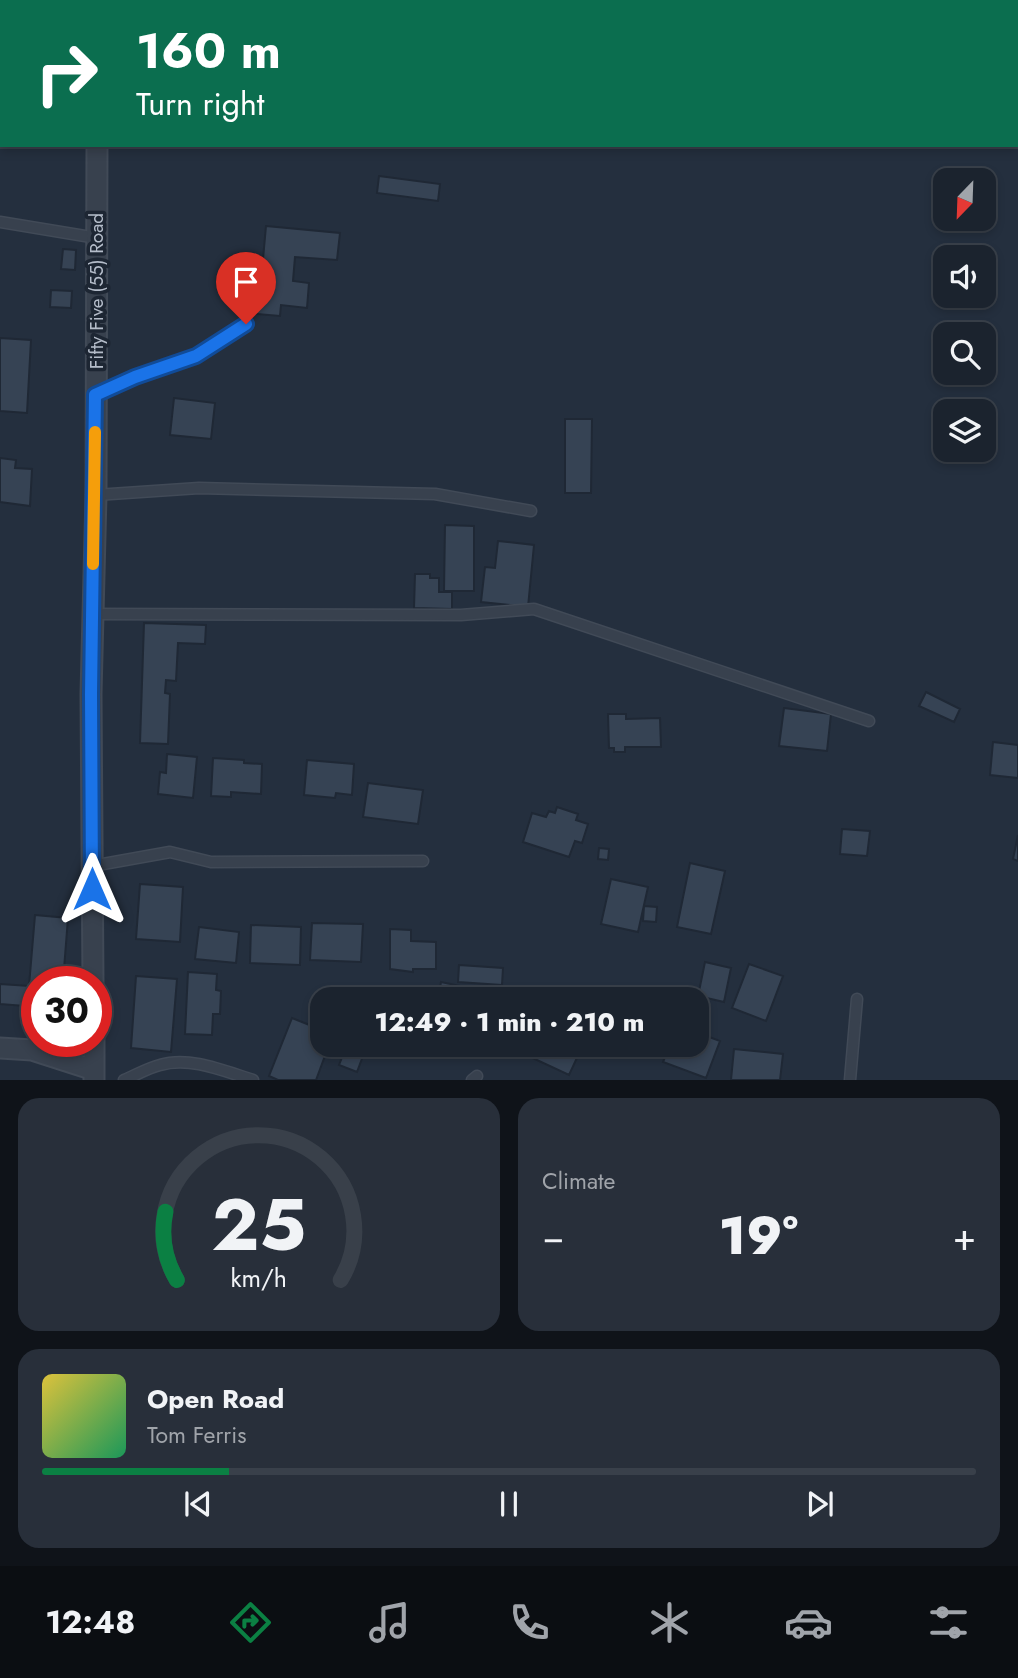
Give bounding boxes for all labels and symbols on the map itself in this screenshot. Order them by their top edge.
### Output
north arrow [933,168,996,231]
street label: Fifty Five (55) Road [83,213,110,369]
pin [216,252,276,324]
position arrow [55,852,129,926]
speed limit sign: 30 [21,966,112,1057]

